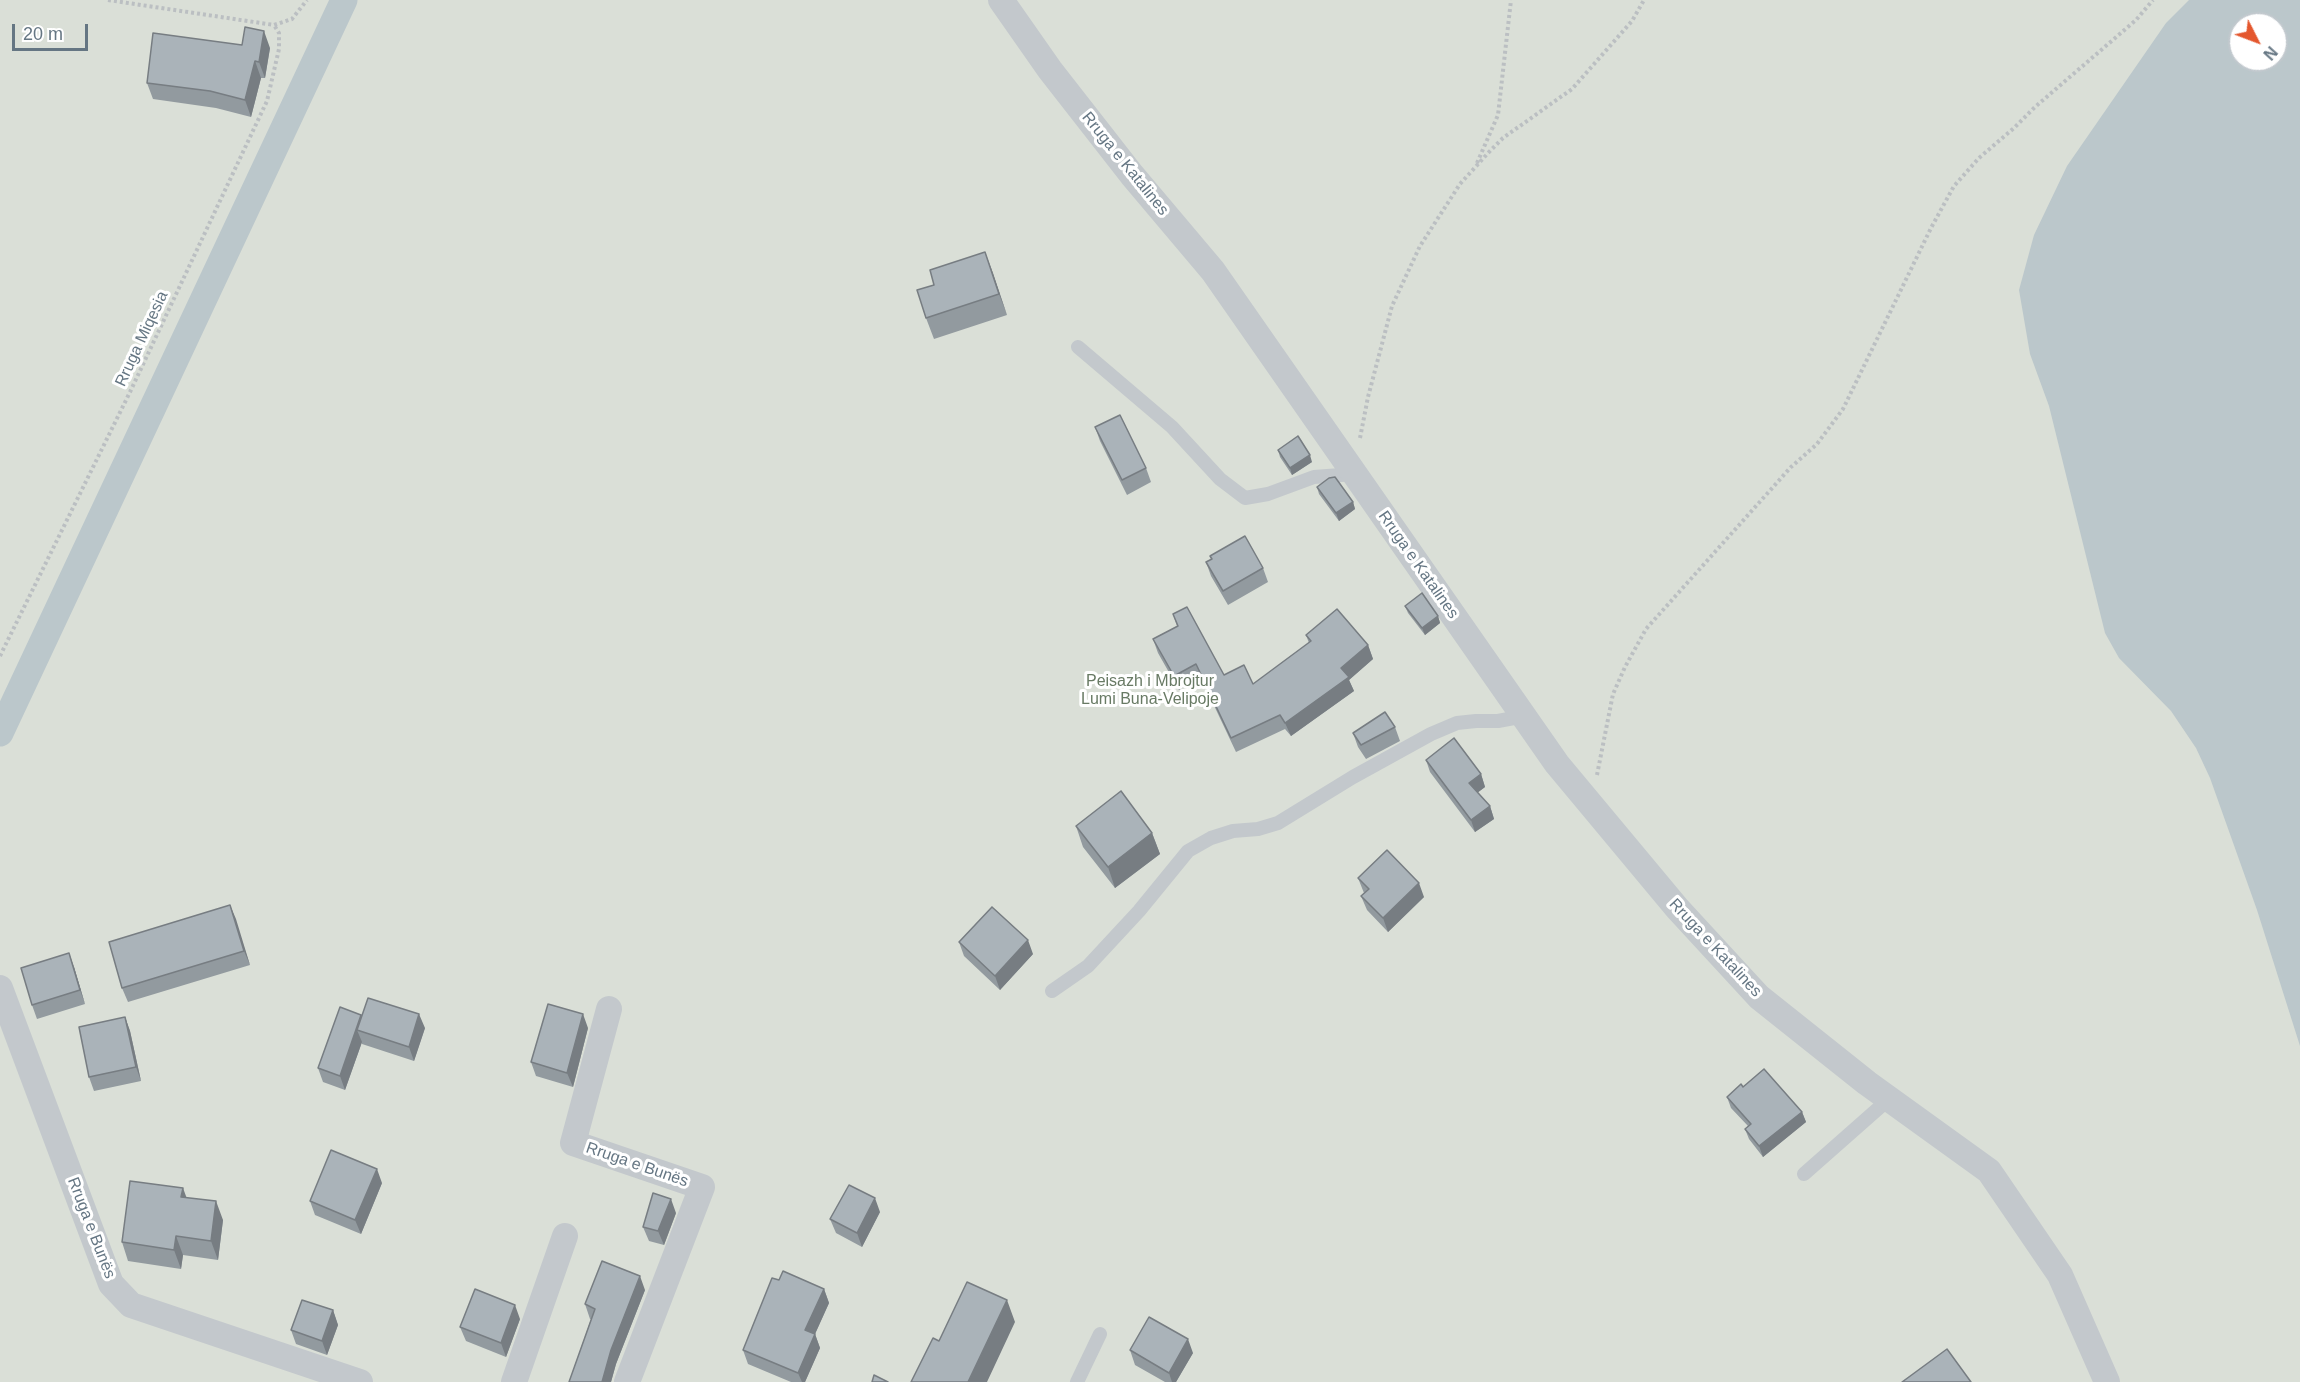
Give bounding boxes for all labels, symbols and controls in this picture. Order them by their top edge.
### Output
scale bar [15,12,92,50]
north arrow [2228,12,2288,72]
text: 20 m [23,24,63,44]
text: N [2260,43,2280,63]
street label: Rruga e Katalines [1078,109,1172,219]
street label: Rruga Miqesia [112,288,172,390]
street label: Rruga e Katalines [1374,507,1462,623]
park label: Peisazh i Mbrojtur Lumi Buna-Velipoje [1081,672,1219,710]
street label: Rruga e Katalines [1665,895,1765,1001]
street label: Rruga e Bunës [583,1139,691,1191]
street label: Rruga e Bunës [63,1175,119,1281]

